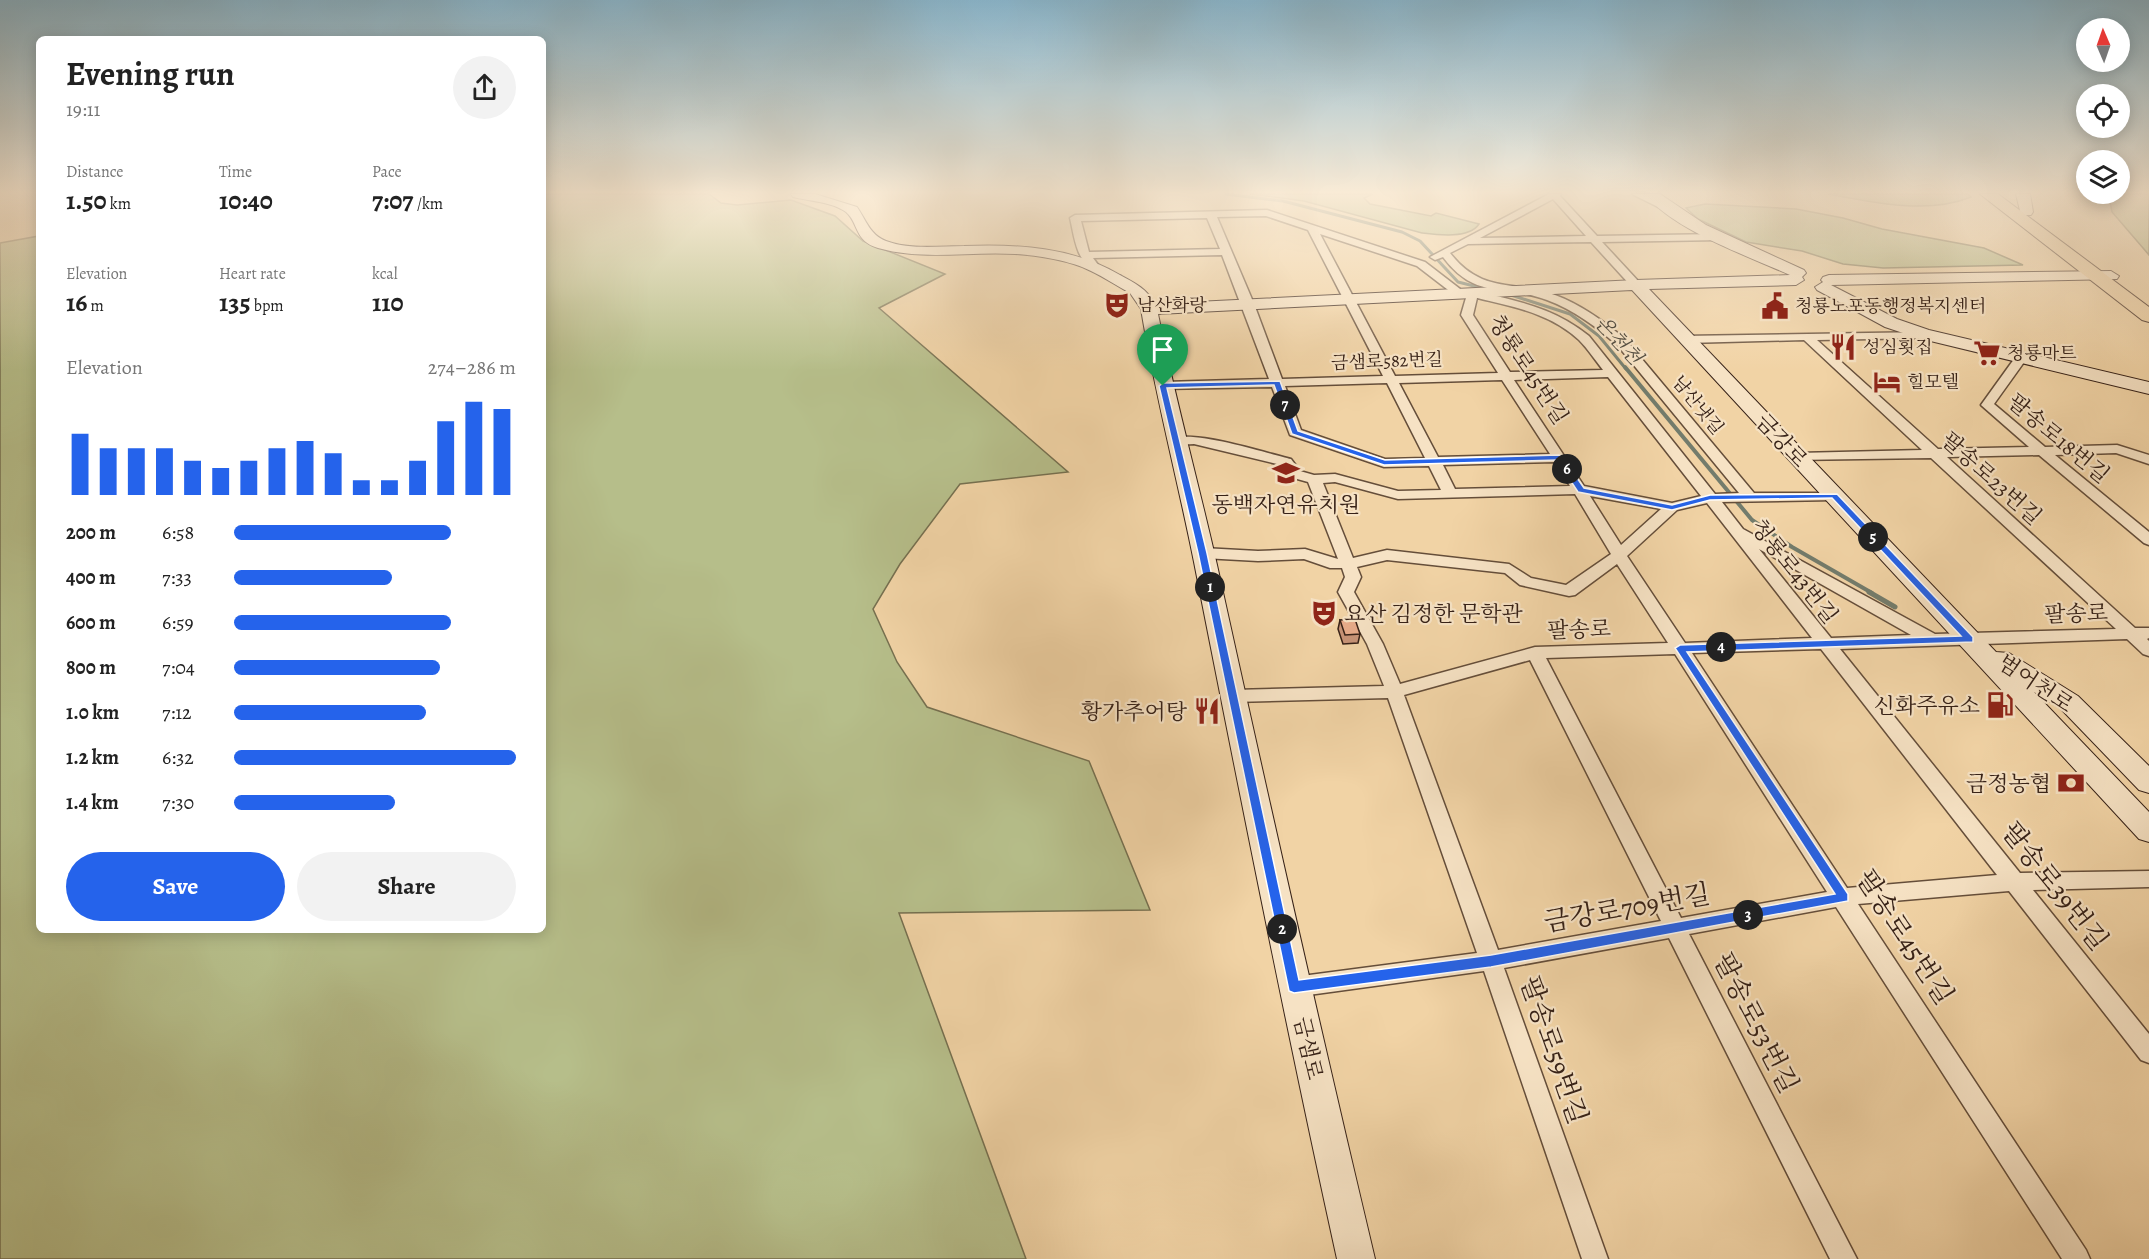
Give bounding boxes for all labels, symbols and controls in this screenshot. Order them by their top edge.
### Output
north arrow [2076,18,2130,72]
map controls [2076,18,2130,204]
text: Evening run [66,51,235,96]
button: share [453,56,516,119]
button: locate [2076,84,2130,138]
text: 19:11 [66,96,100,123]
button: layers [2076,150,2130,204]
text: Distance [66,161,123,183]
text: Time [219,161,252,183]
text: Pace [372,161,402,183]
text: 1.50 [66,183,107,218]
text: 10:40 [219,183,273,218]
text: 7:07 [372,183,413,218]
text: km [107,193,131,215]
text: /km [413,193,443,215]
text: Elevation [66,263,127,285]
text: Heart rate [219,263,286,285]
text: kcal [372,263,398,285]
text: 16 [66,285,87,320]
text: 135 [219,285,251,320]
text: 110 [372,285,404,320]
theatre icon: 남산화랑 [1102,290,1132,320]
public building icon: 청룡노포동행정복지센터 [1760,291,1790,321]
place label: 남산화랑 [1137,293,1207,317]
place label: 청룡노포동행정복지센터 [1795,294,1986,318]
text: m [87,295,104,317]
text: bpm [251,295,284,317]
street label: 청룡로45번길 [1481,309,1575,430]
water label: 온천천 [1589,310,1649,372]
pin [1137,324,1188,386]
restaurant icon: 성심횟집 [1828,332,1858,362]
icon: arrive [1146,333,1179,366]
place label: 성심횟집 [1863,335,1933,359]
supermarket icon: 청룡마트 [1972,338,2002,368]
place label: 청룡마트 [2007,341,2077,365]
street label: 금샘로582번길 [1331,347,1443,375]
text: Elevation [66,354,143,381]
text: 274–286 m [428,354,516,381]
hotel icon: 힐모텔 [1872,367,1902,397]
street label: 남산냇길 [1667,370,1729,440]
place label: 힐모텔 [1907,370,1959,394]
street label: 팔송로18번길 [2001,387,2116,490]
pin: 7 [1270,390,1300,420]
text: 7 [1282,394,1288,416]
street label: 금강로 [1749,407,1814,474]
street label: 팔송로23번길 [1935,425,2048,532]
pin: 6 [1552,454,1582,484]
school or university icon: 동백자연유치원 [1271,458,1301,488]
text: 6 [1563,458,1571,480]
place label: 동백자연유치원 [1212,490,1360,520]
street label: 청룡로43번길 [1744,513,1845,630]
text: 200 m [66,519,116,546]
text: 6:58 [162,519,194,546]
pin: 5 [1858,522,1888,552]
text: 5 [1870,526,1876,548]
text: 400 m [66,564,116,591]
text: 7:33 [162,564,192,591]
pin: 1 [1195,572,1225,602]
text: 1 [1207,576,1213,598]
theatre icon: 요산 김정한 문학관 [1309,598,1339,628]
street label: 팔송로 [2044,598,2108,630]
place label: 요산 김정한 문학관 [1344,599,1523,629]
text: 600 m [66,609,116,636]
text: 6:59 [162,609,194,636]
street label: 팔송로 [1547,614,1611,646]
pin: 4 [1706,632,1736,662]
text: 4 [1717,636,1725,658]
street label: 범어천로 [1992,648,2079,720]
text: 800 m [66,654,116,681]
text: 7:04 [162,654,195,681]
fuel station icon: 신화주유소 [1985,690,2015,720]
place label: 신화주유소 [1874,691,1980,721]
restaurant icon: 황가추어탕 [1192,696,1222,726]
place label: 황가추어탕 [1081,697,1188,727]
text: 1.0 km [66,699,119,726]
text: 7:12 [162,699,192,726]
text: 1.2 km [66,744,119,771]
text: 6:32 [162,744,194,771]
bank icon: 금정농협 [2056,768,2086,798]
place label: 금정농협 [1966,769,2051,799]
text: 1.4 km [66,789,119,816]
text: 7:30 [162,789,194,816]
street label: 팔송로39번길 [1993,814,2117,958]
button: Save [66,852,285,921]
button: Share [297,852,516,921]
street label: 팔송로45번길 [1848,863,1962,1011]
street label: 금강로709번길 [1541,876,1713,940]
pin: 3 [1733,900,1763,930]
text: 3 [1745,904,1751,926]
pin: 2 [1267,914,1297,944]
text: 2 [1278,918,1286,940]
street label: 팔송로53번길 [1705,947,1807,1099]
street label: 팔송로59번길 [1512,971,1596,1129]
street label: 금샘로 [1286,1014,1330,1083]

